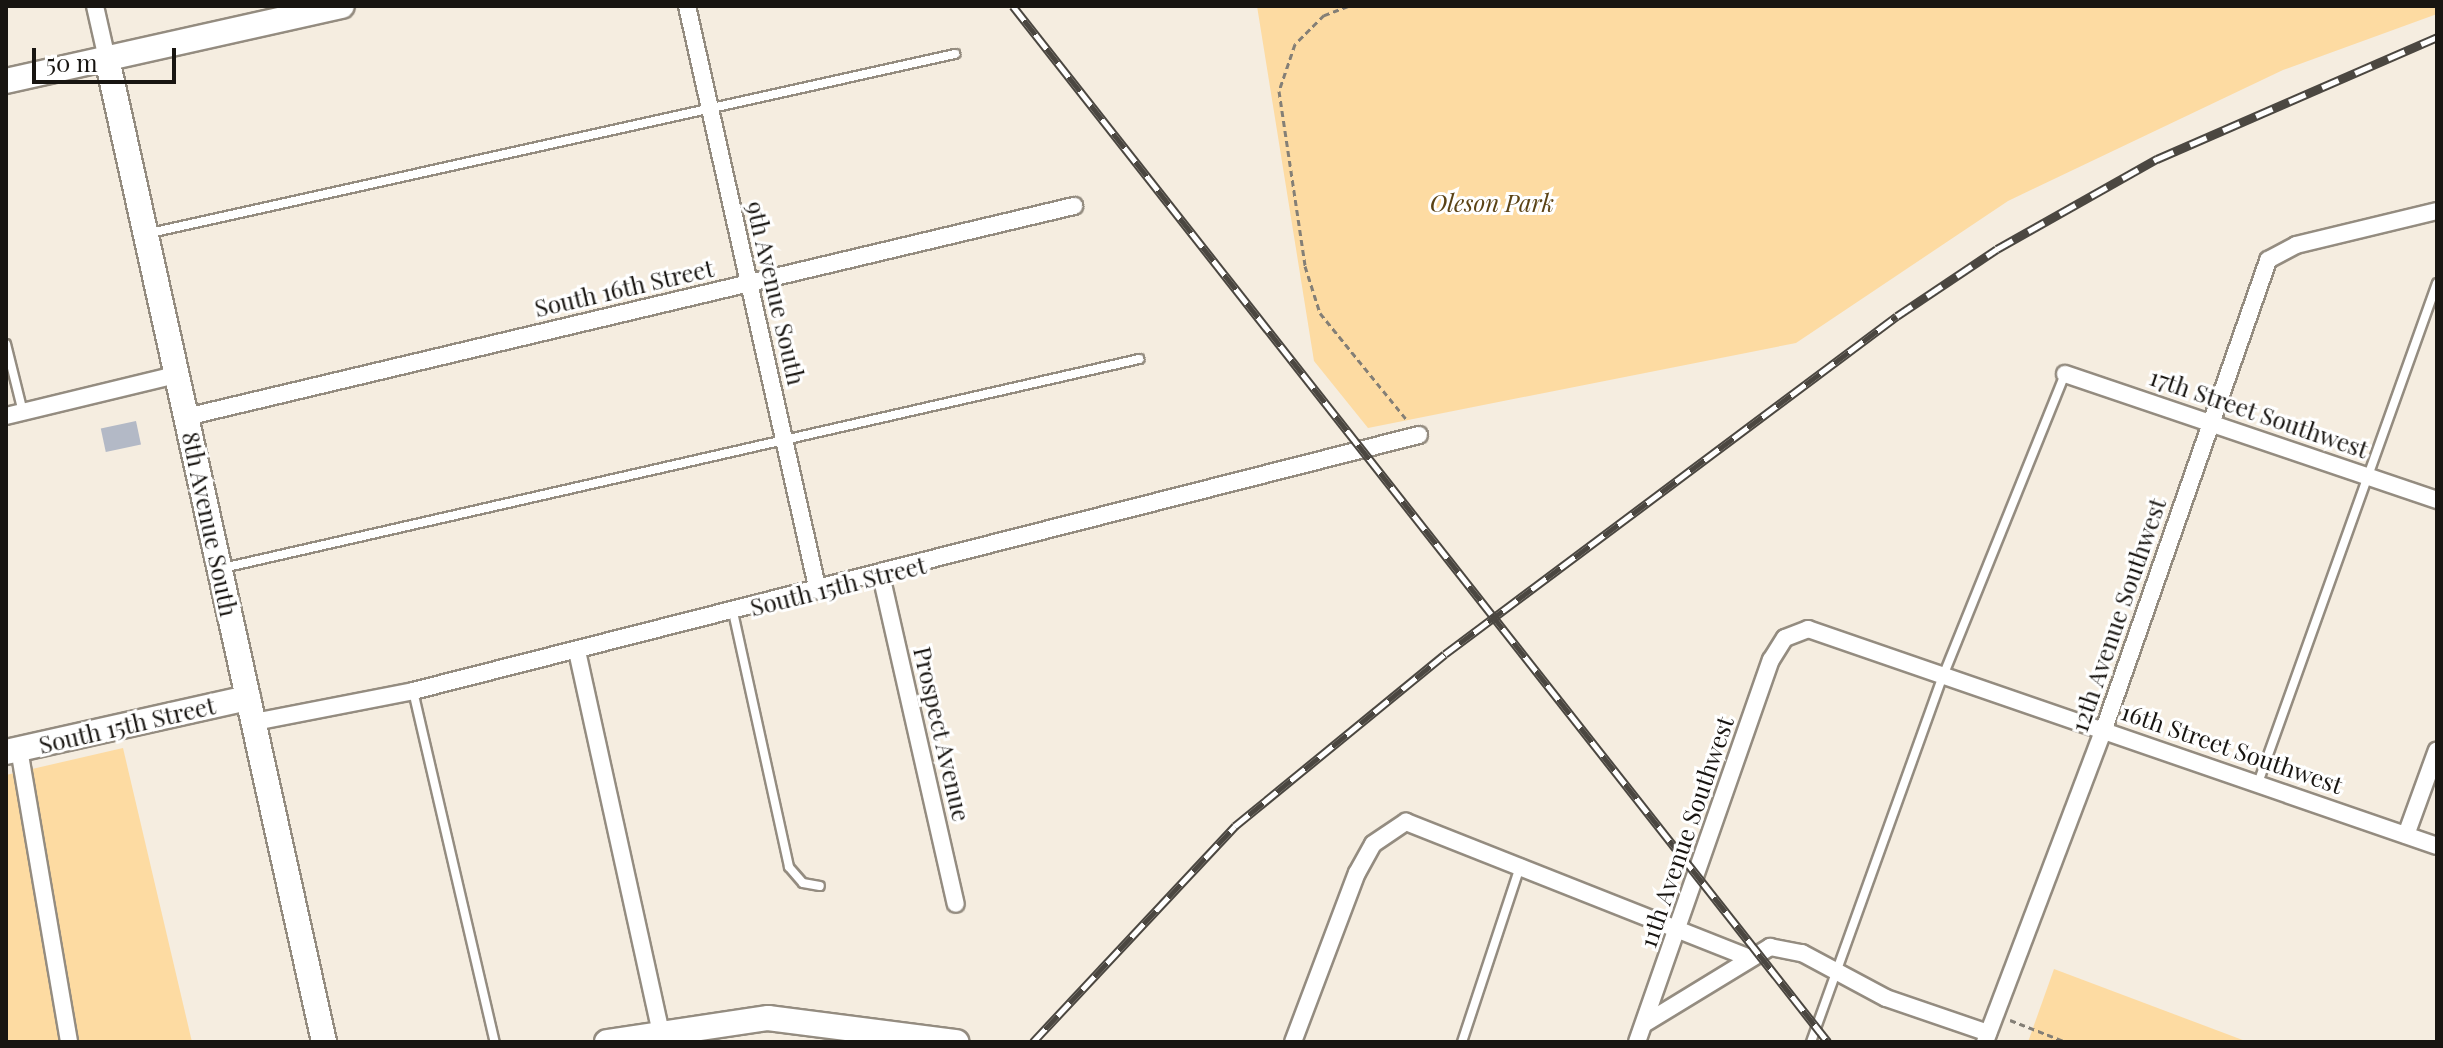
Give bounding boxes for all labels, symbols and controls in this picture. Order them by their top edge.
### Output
scale bar [36,32,180,82]
text: 50 m [46,46,98,78]
park label: Oleson Park [1430,189,1554,217]
street label: 9th Avenue South [741,198,811,388]
street label: South 16th Street [532,253,716,323]
street label: 17th Street Southwest [2146,362,2372,464]
street label: 8th Avenue South [176,429,244,619]
street label: 12th Avenue Southwest [2064,494,2172,736]
street label: South 15th Street [747,550,929,622]
street label: Prospect Avenue [908,643,976,825]
street label: South 15th Street [36,691,218,759]
street label: 16th Street Southwest [2117,697,2347,799]
street label: 11th Avenue Southwest [1633,712,1739,952]

